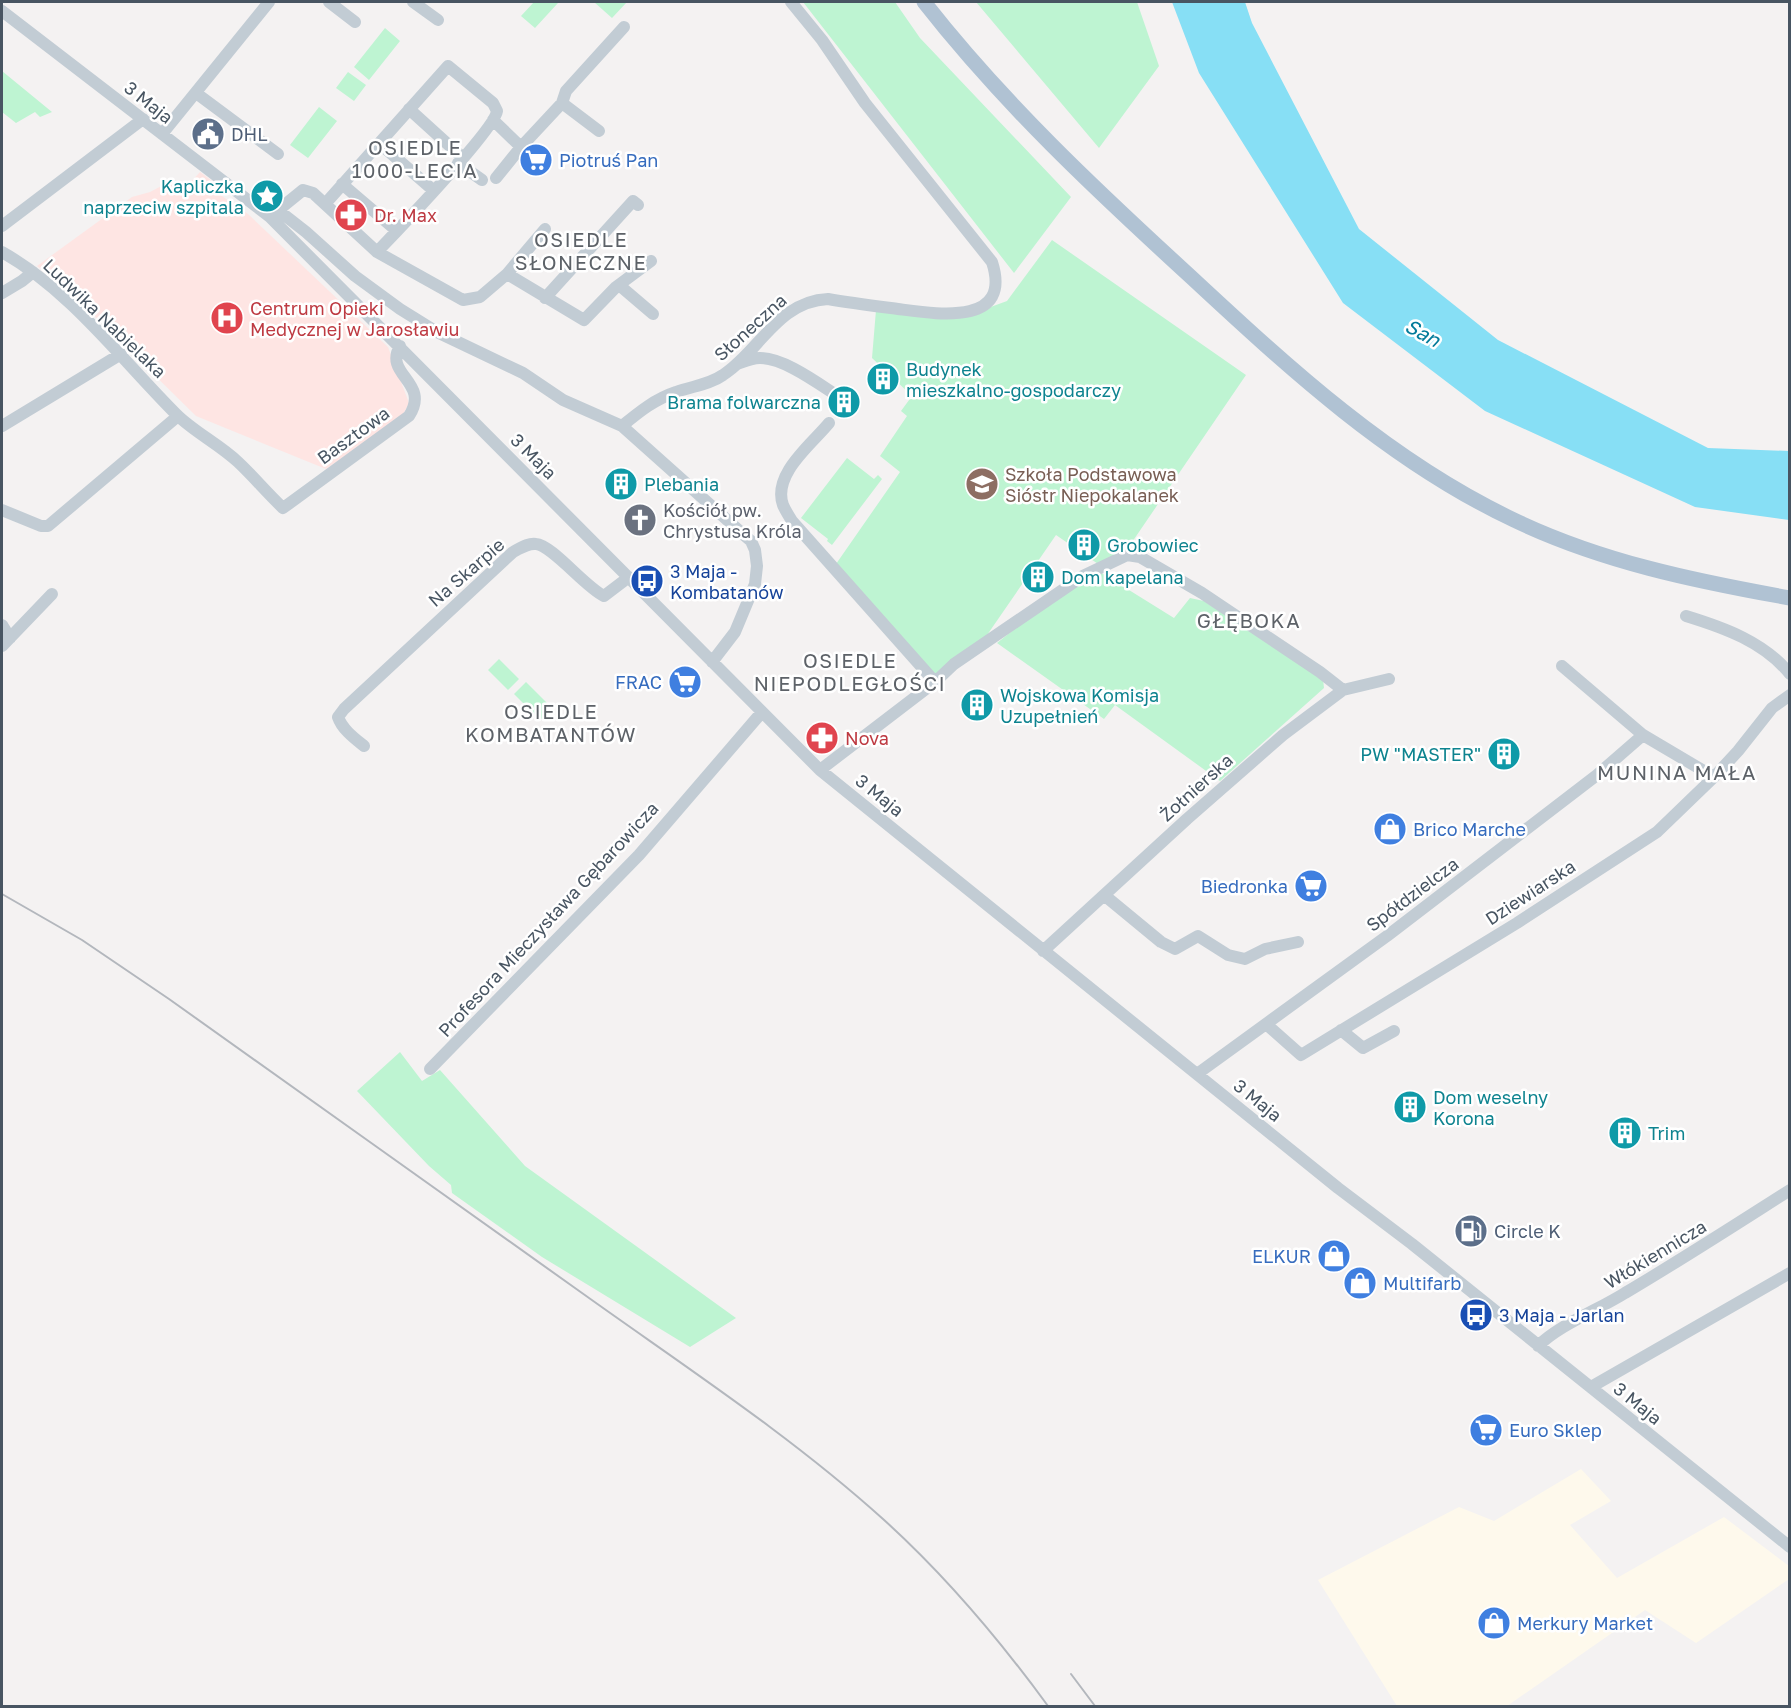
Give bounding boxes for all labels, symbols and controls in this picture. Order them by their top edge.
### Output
street label: 3 Maja [120,76,178,128]
public building icon: DHL [190,116,226,152]
place label: DHL [231,123,268,145]
district label: OSIEDLE 1000-LECIA [352,135,478,182]
supermarket icon: Piotruś Pan [518,142,554,178]
place label: Piotruś Pan [559,149,658,171]
place label: Kapliczka naprzeciw szpitala [83,175,244,218]
place icon: Kapliczka naprzeciw szpitala [249,178,285,214]
pharmacy icon: Dr. Max [333,197,369,233]
place label: Dr. Max [374,204,437,226]
district label: OSIEDLE SŁONECZNE [515,227,647,274]
street label: Ludwika Nabielaka [39,254,171,382]
street label: Słoneczna [709,289,791,365]
place label: Centrum Opieki Medycznej w Jarosławiu [250,297,459,340]
hospital icon: Centrum Opieki Medycznej w Jarosławiu [209,300,245,336]
water label: San [1401,313,1445,352]
place label: Budynek mieszkalno-gospodarczy [906,358,1121,401]
building icon: Budynek mieszkalno-gospodarczy [865,361,901,397]
building icon: Brama folwarczna [826,384,862,420]
place label: Brama folwarczna [667,391,821,413]
street label: Basztowa [313,402,393,468]
street label: 3 Maja [507,429,561,483]
place label: Szkoła Podstawowa Sióstr Niepokalanek [1005,463,1179,506]
building icon: Plebania [603,466,639,502]
school or university icon: Szkoła Podstawowa Sióstr Niepokalanek [964,466,1000,502]
place label: Plebania [644,473,719,495]
place label: Kościół pw. Chrystusa Króla [663,499,802,542]
church icon: Kościół pw. Chrystusa Króla [622,502,658,538]
building icon: Grobowiec [1066,527,1102,563]
street label: Na Skarpie [424,533,508,611]
place label: Grobowiec [1107,534,1199,556]
building icon: Dom kapelana [1020,559,1056,595]
place label: 3 Maja - Kombatanów [670,560,784,603]
bus stop icon: 3 Maja - Kombatanów [629,563,665,599]
place label: Dom kapelana [1061,566,1184,588]
district label: GŁĘBOKA [1197,608,1301,632]
district label: OSIEDLE NIEPODLEGŁOŚCI [754,648,946,695]
supermarket icon: FRAC [667,664,703,700]
place label: FRAC [615,671,662,693]
place label: Wojskowa Komisja Uzupełnień [1000,684,1159,727]
building icon: Wojskowa Komisja Uzupełnień [959,687,995,723]
district label: OSIEDLE KOMBATANTÓW [465,699,637,746]
pharmacy icon: Nova [804,720,840,756]
place label: Nova [845,727,889,749]
building icon: PW "MASTER" [1486,736,1522,772]
place label: PW "MASTER" [1360,743,1481,765]
street label: Żołnierska [1155,749,1237,825]
district label: MUNINA MAŁA [1597,760,1757,784]
street label: 3 Maja [851,769,909,821]
street label: Profesora Mieczysława Gębarowicza [433,797,663,1041]
shop icon: Brico Marche [1372,811,1408,847]
place label: Brico Marche [1413,818,1526,840]
street label: Spółdzielcza [1362,852,1462,936]
street label: Dziewiarska [1481,855,1579,929]
supermarket icon: Biedronka [1293,868,1329,904]
place label: Biedronka [1201,875,1288,897]
street label: 3 Maja [1229,1074,1287,1126]
place label: Dom weselny Korona [1433,1086,1548,1129]
building icon: Dom weselny Korona [1392,1089,1428,1125]
building icon: Trim [1607,1115,1643,1151]
place label: Trim [1648,1122,1685,1144]
fuel station icon: Circle K [1453,1213,1489,1249]
street label: Włókiennicza [1600,1215,1710,1293]
place label: Circle K [1494,1220,1561,1242]
shop icon: ELKUR [1316,1238,1352,1274]
place label: ELKUR [1252,1245,1311,1267]
shop icon: Multifarb [1342,1265,1378,1301]
place label: Multifarb [1383,1272,1461,1294]
bus stop icon: 3 Maja - Jarlan [1458,1297,1494,1333]
place label: 3 Maja - Jarlan [1499,1304,1625,1326]
street label: 3 Maja [1609,1377,1667,1429]
supermarket icon: Euro Sklep [1468,1412,1504,1448]
place label: Euro Sklep [1509,1419,1602,1441]
shop icon: Merkury Market [1476,1605,1512,1641]
place label: Merkury Market [1517,1612,1653,1634]

